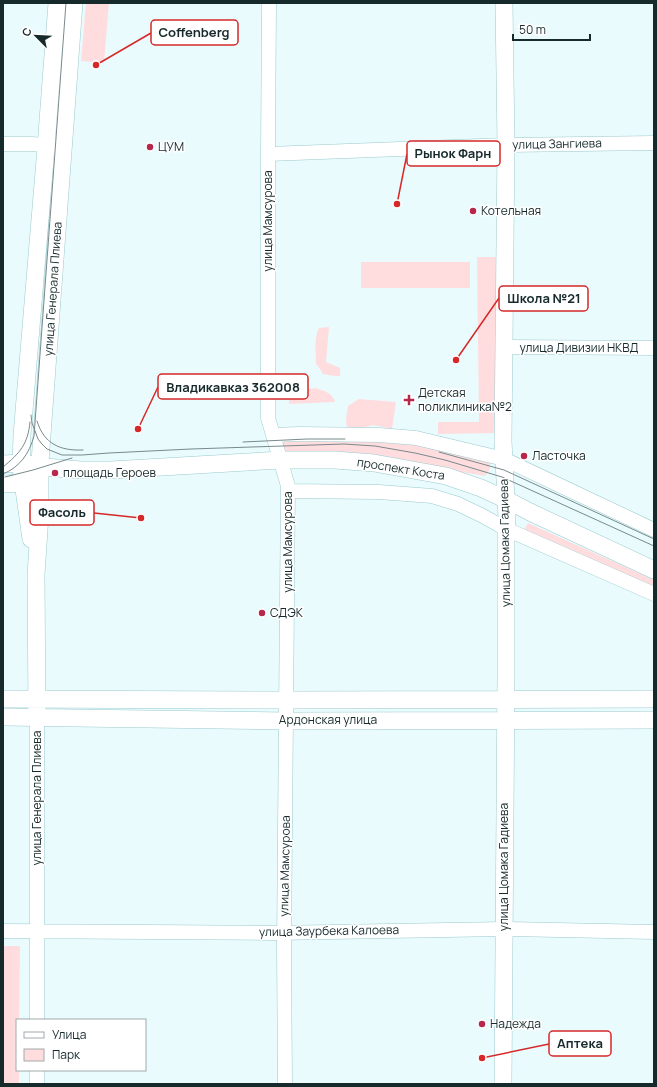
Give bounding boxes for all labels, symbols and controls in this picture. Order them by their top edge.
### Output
north arrow [16,16,56,56]
scale bar [513,16,590,42]
callout: Coffenberg [151,20,238,45]
text: 50 m [519,21,546,38]
text: Coffenberg [158,23,230,41]
text: С [18,25,35,38]
street label: улица Зангиева [512,134,602,153]
place label: ЦУМ [158,138,184,155]
callout: Рынок Фарн [407,141,500,166]
marker: ЦУМ [145,142,155,152]
text: Рынок Фарн [415,144,491,162]
street label: улица Мамсурова [259,170,276,272]
place label: Котельная [481,202,541,219]
marker: Котельная [468,206,478,216]
street label: улица Генерала Плиева [39,221,66,357]
callout: Школа №21 [499,286,588,311]
text: Школа №21 [507,289,581,307]
street label: улица Дивизии НКВД [520,339,639,356]
callout: Владикавказ 362008 [158,374,308,399]
text: Владикавказ 362008 [166,378,300,396]
place label: Детская поликлиника№2 [418,384,512,415]
marker: Детская поликлиника№2 [403,394,415,406]
place label: Ласточка [532,447,586,464]
marker: Ласточка [519,451,529,461]
street label: проспект Коста [356,453,446,484]
place label: площадь Героев [63,464,156,481]
marker: площадь Героев [50,468,60,478]
street label: улица Цомака Гадиева [495,479,514,607]
street label: улица Мамсурова [279,491,296,593]
callout: Фасоль [30,500,94,525]
text: Фасоль [38,503,86,521]
place label: СДЭК [270,604,304,621]
marker: СДЭК [257,608,267,618]
street label: Ардонская улица [279,711,377,728]
street label: улица Генерала Плиева [28,731,45,865]
street label: улица Цомака Гадиева [495,803,512,931]
street label: улица Мамсурова [275,815,294,917]
street label: улица Заурбека Калоева [259,921,399,940]
place label: Надежда [490,1015,541,1032]
legend [16,1019,146,1071]
marker: Надежда [477,1019,487,1029]
text: Улица [52,1026,86,1043]
callout: Аптека [549,1031,611,1056]
text: Аптека [557,1034,603,1052]
text: Парк [52,1046,81,1063]

